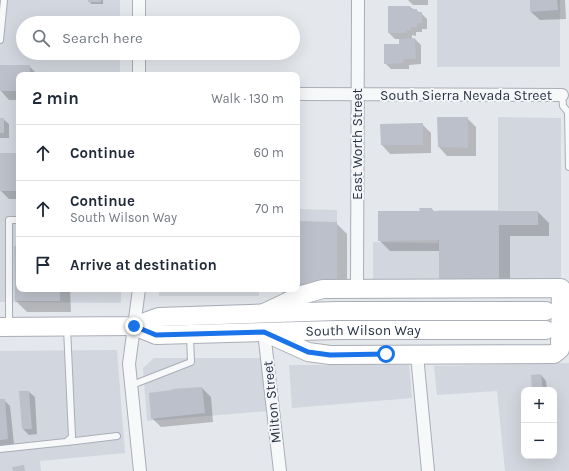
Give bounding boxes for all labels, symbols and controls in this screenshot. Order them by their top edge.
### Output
search box [16,16,300,60]
icon: search [30,27,52,49]
text: Search here [62,29,143,47]
street label: South Sierra Nevada Street [380,87,552,104]
text: 2 min [32,88,79,108]
street label: East Worth Street [349,88,366,200]
text: Walk · 130 m [211,91,284,106]
icon: ahead [32,142,54,164]
text: Continue [70,144,135,162]
text: 60 m [254,145,284,160]
text: Continue [70,192,135,210]
icon: ahead [32,198,54,220]
text: 70 m [255,201,284,216]
text: South Wilson Way [70,210,177,225]
icon: arrive [32,254,54,276]
text: Arrive at destination [70,256,217,274]
route end [125,317,143,335]
street label: South Wilson Way [305,322,421,339]
route start [377,345,395,363]
street label: Milton Street [259,360,285,444]
map controls [521,387,557,459]
button: + [521,387,557,423]
button: − [521,423,557,459]

